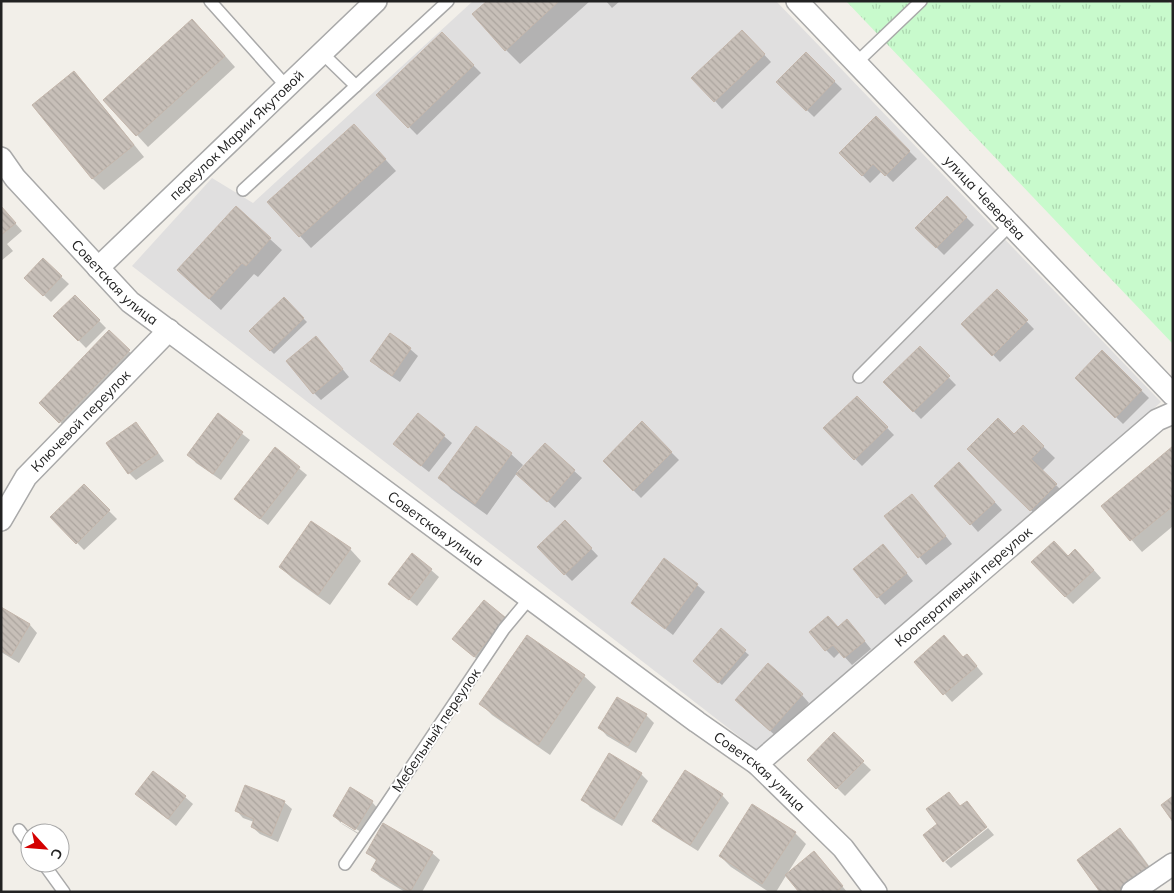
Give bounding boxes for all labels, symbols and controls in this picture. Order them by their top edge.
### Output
street label: переулок Марии Якутовой [165,66,308,204]
street label: улица Чеверёва [940,152,1029,244]
street label: Советская улица [68,236,162,329]
street label: Ключевой переулок [27,366,135,476]
street label: Советская улица [384,487,487,570]
street label: Кооперативный переулок [891,522,1036,651]
street label: Мебельный переулок [388,664,484,795]
street label: Советская улица [710,727,809,815]
north arrow [20,823,70,873]
text: С [46,845,67,862]

